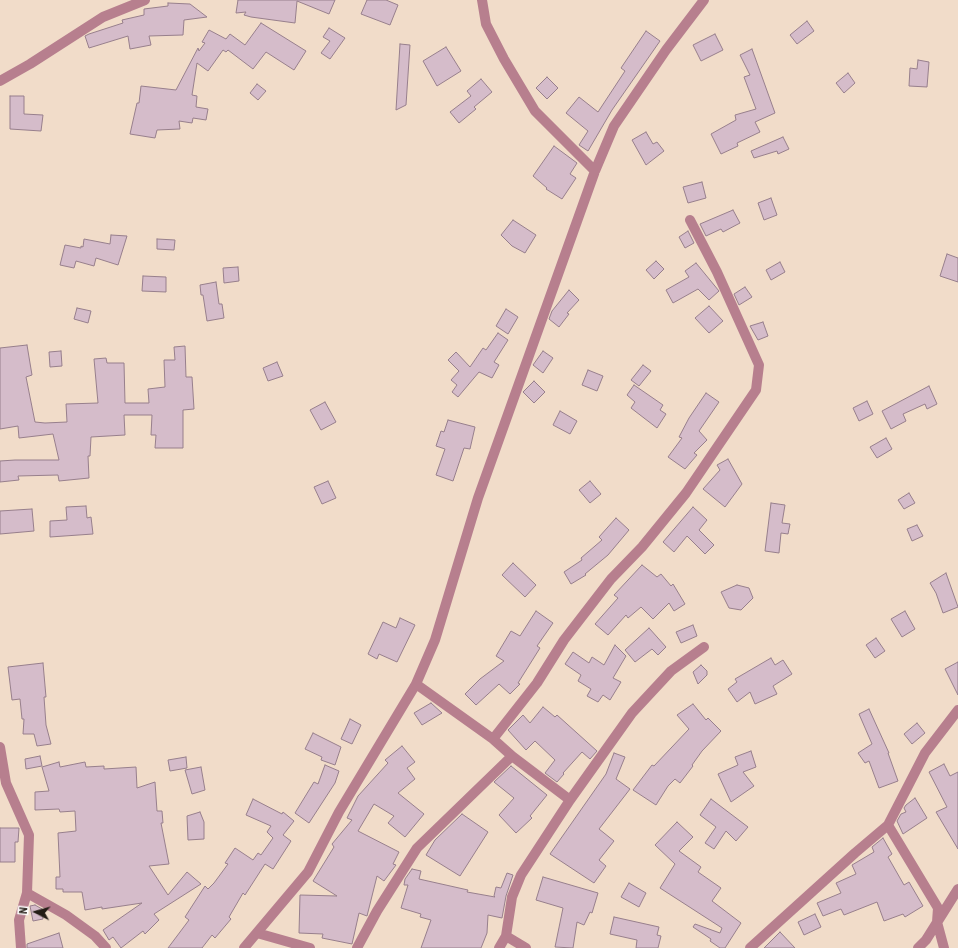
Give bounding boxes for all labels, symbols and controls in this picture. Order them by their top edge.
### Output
north arrow [16,892,56,932]
text: N [17,907,30,915]

